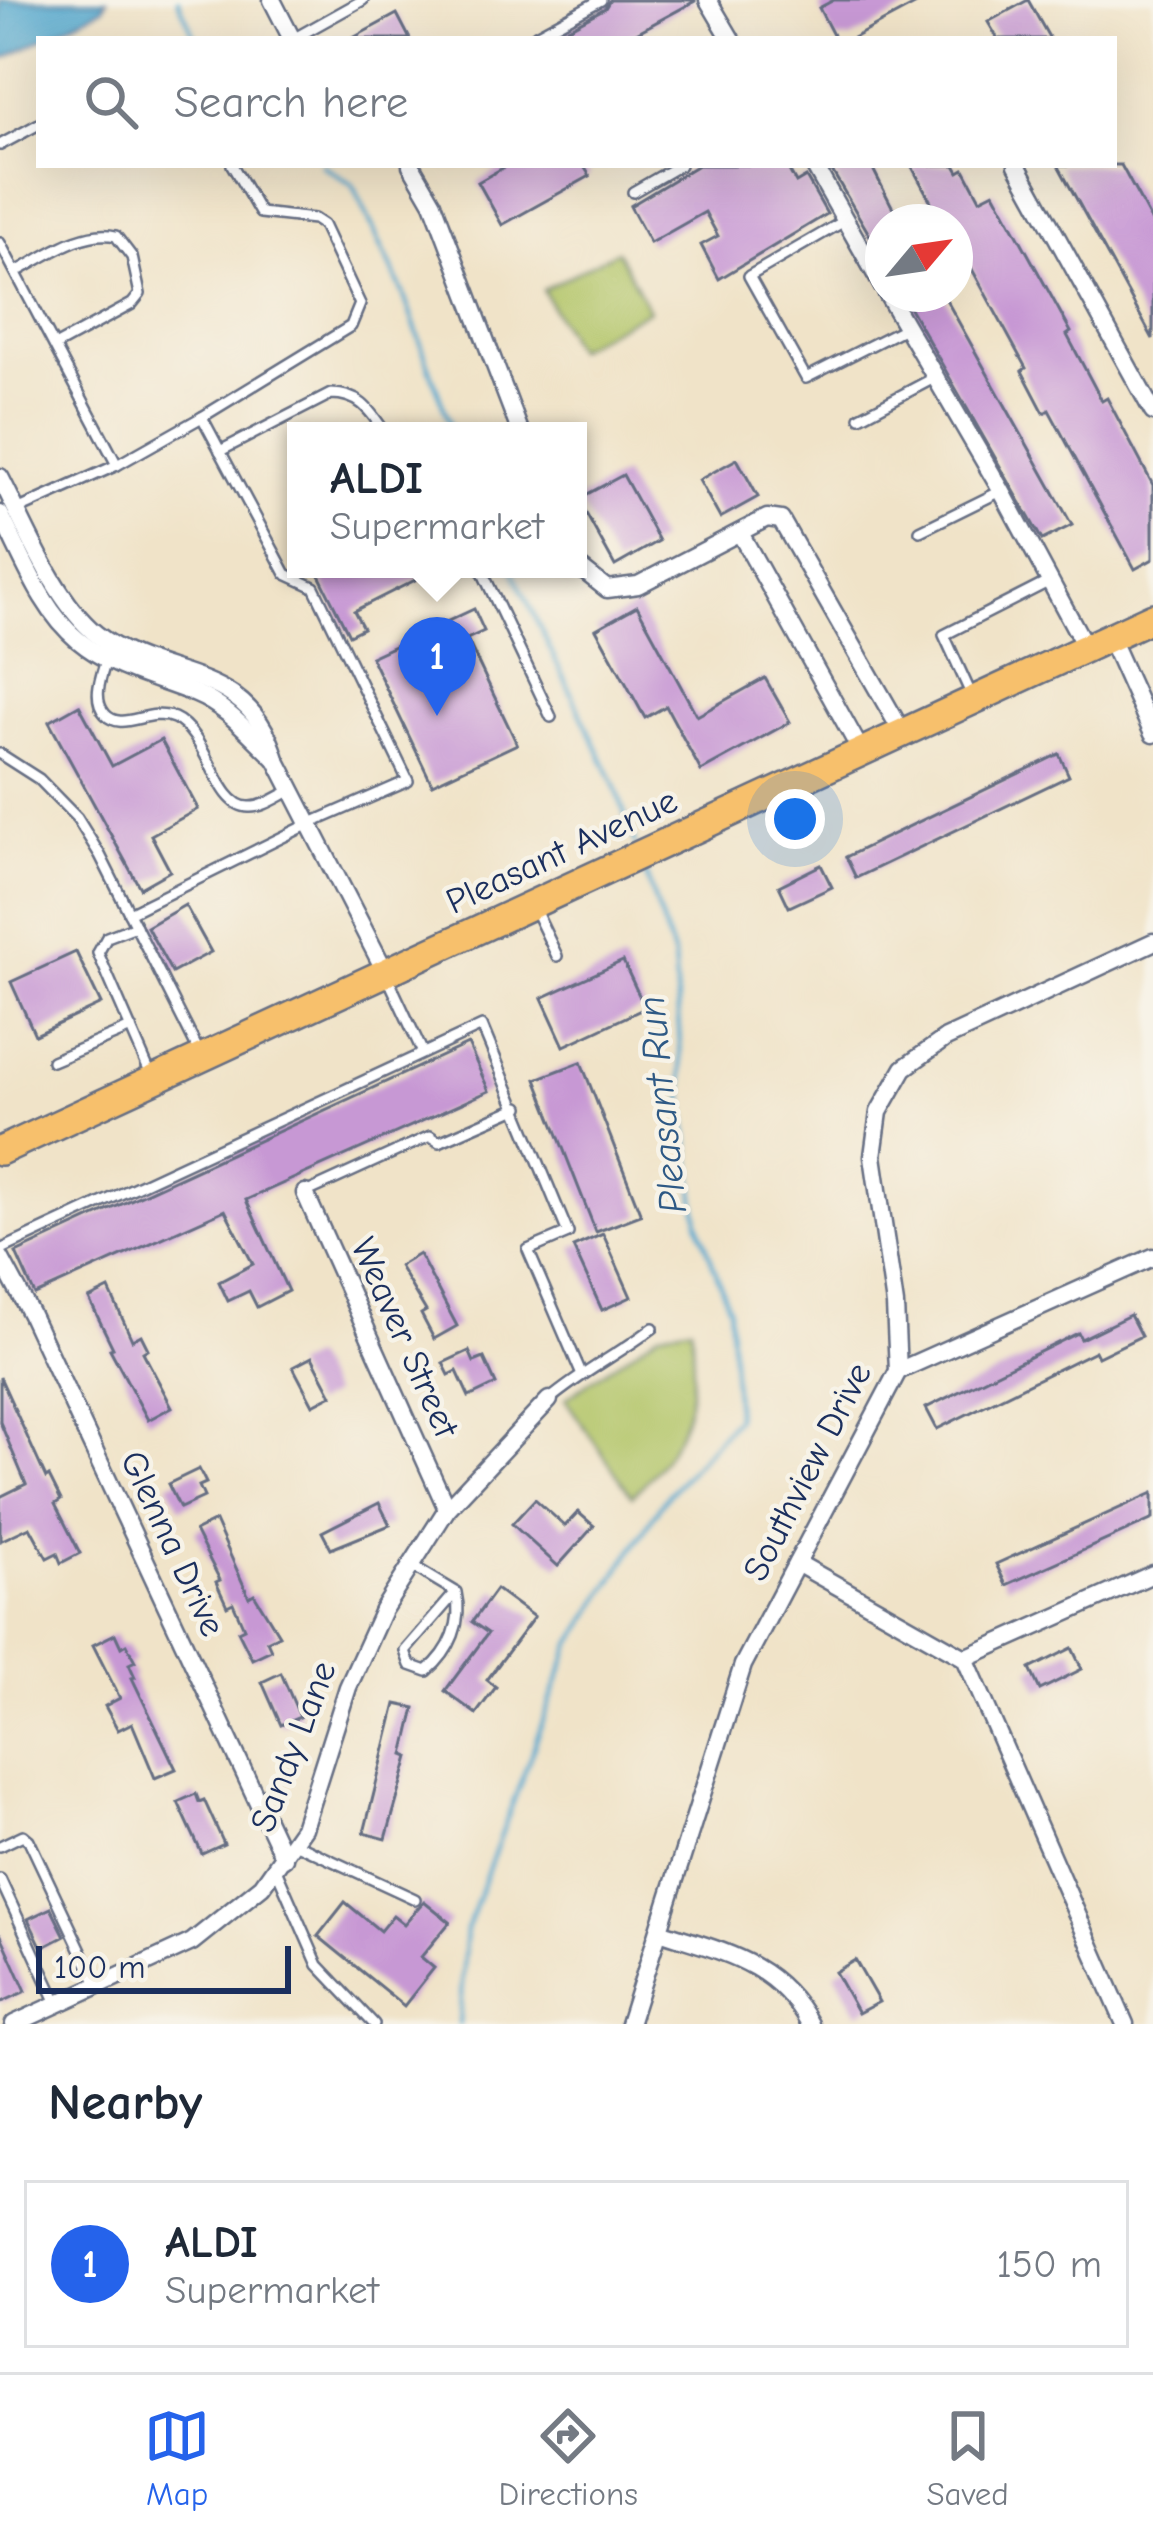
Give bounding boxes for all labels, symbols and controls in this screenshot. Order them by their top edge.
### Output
search box [36,36,1117,168]
icon: search [78,69,144,135]
text: Search here [174,76,408,128]
north arrow [865,204,973,312]
popup [287,422,587,578]
text: ALDI [330,452,423,504]
text: Supermarket [330,504,544,549]
pin: 1 [398,617,476,716]
street label: Pleasant Avenue [440,780,684,923]
your location [765,789,825,849]
water label: Pleasant Run [629,994,696,1216]
street label: Weaver Street [342,1231,468,1445]
street label: Southview Drive [735,1356,880,1588]
street label: Glenna Drive [112,1445,233,1643]
street label: Sandy Lane [242,1655,345,1838]
scale bar [36,1940,291,1993]
text: 100 m [54,1948,146,1986]
text: Nearby [48,2073,202,2132]
text: ALDI [165,2216,258,2268]
text: 1 [82,2242,98,2287]
text: 150 m [996,2242,1102,2287]
text: Supermarket [165,2268,379,2313]
tab: Map [144,2403,210,2513]
tab: Directions [499,2403,638,2513]
tab: Saved [926,2403,1009,2513]

